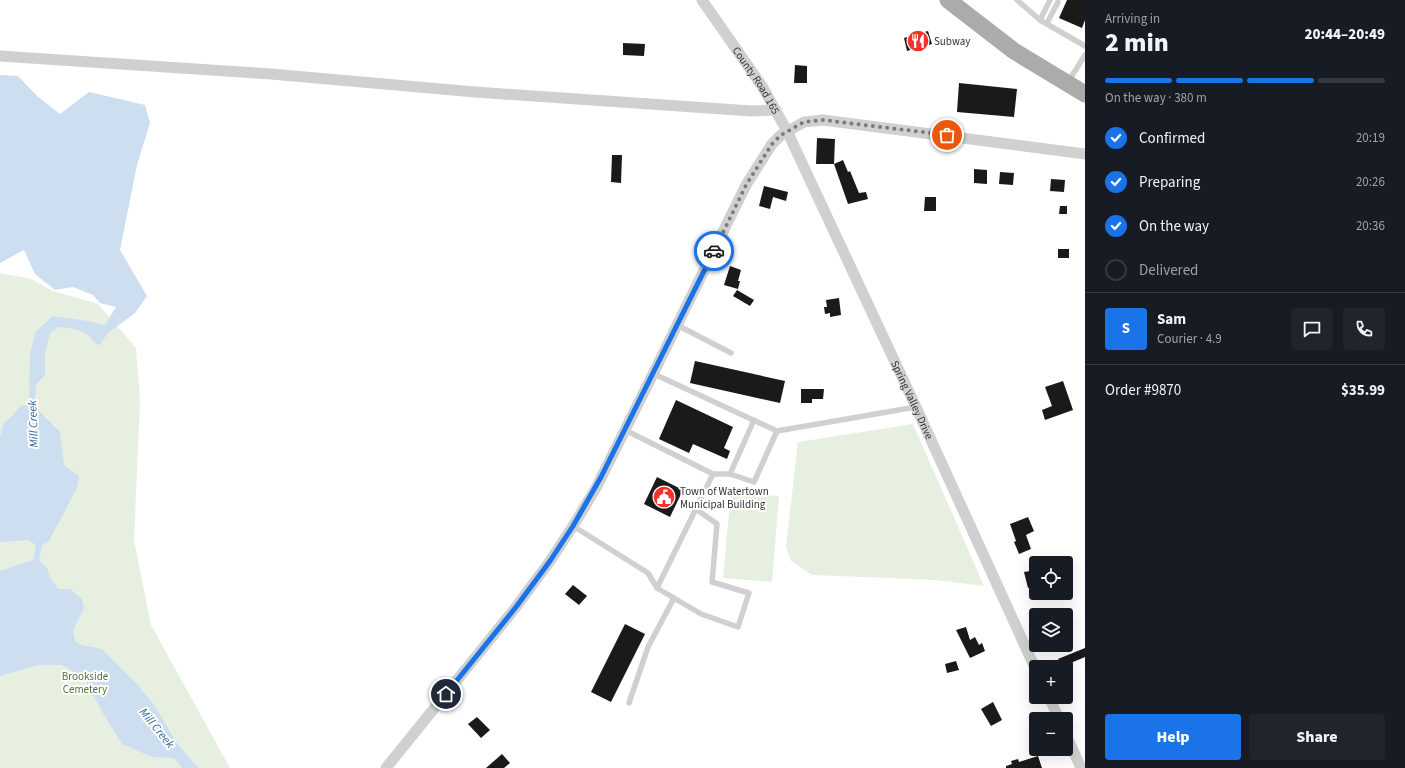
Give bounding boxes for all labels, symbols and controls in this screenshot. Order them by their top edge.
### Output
text: Arriving in [1105,10,1160,28]
text: 2 min [1105,24,1169,61]
text: 20:44–20:49 [1304,24,1385,45]
restaurant icon: Subway [905,28,931,54]
place label: Subway [934,34,970,49]
street label: County Road 165 [729,44,783,117]
text: On the way · 380 m [1105,89,1207,107]
pin [930,118,964,152]
icon: bag [936,124,958,146]
icon: check [1105,127,1127,149]
text: Confirmed [1139,128,1205,149]
text: 20:19 [1356,129,1385,147]
icon: check [1105,171,1127,193]
text: Preparing [1139,172,1200,193]
text: 20:26 [1356,173,1385,191]
icon: check [1105,215,1127,237]
text: On the way [1139,216,1209,237]
text: 20:36 [1356,217,1385,235]
courier [694,231,734,271]
icon: car [703,240,725,262]
text: Delivered [1139,260,1198,281]
button: chat [1291,308,1333,350]
button: phone [1343,308,1385,350]
text: Sam [1157,309,1186,330]
text: S [1122,318,1130,339]
text: Courier · 4.9 [1157,330,1222,348]
street label: Spring Valley Drive [887,358,937,442]
text: Order #9870 [1105,380,1181,401]
text: $35.99 [1341,380,1385,401]
water label: Mill Creek [24,400,43,448]
public building icon: Town of Watertown Municipal Building [651,484,677,510]
place label: Town of Watertown Municipal Building [680,484,769,512]
map controls [1029,556,1073,756]
button: locate [1029,556,1073,600]
button: layers [1029,608,1073,652]
button: + [1029,660,1073,704]
park label: Brookside Cemetery [62,669,109,697]
pin [429,677,463,711]
icon: home [435,683,457,705]
water label: Mill Creek [135,705,178,752]
button: − [1029,712,1073,756]
button: Help [1105,714,1241,760]
button: Share [1249,714,1385,760]

